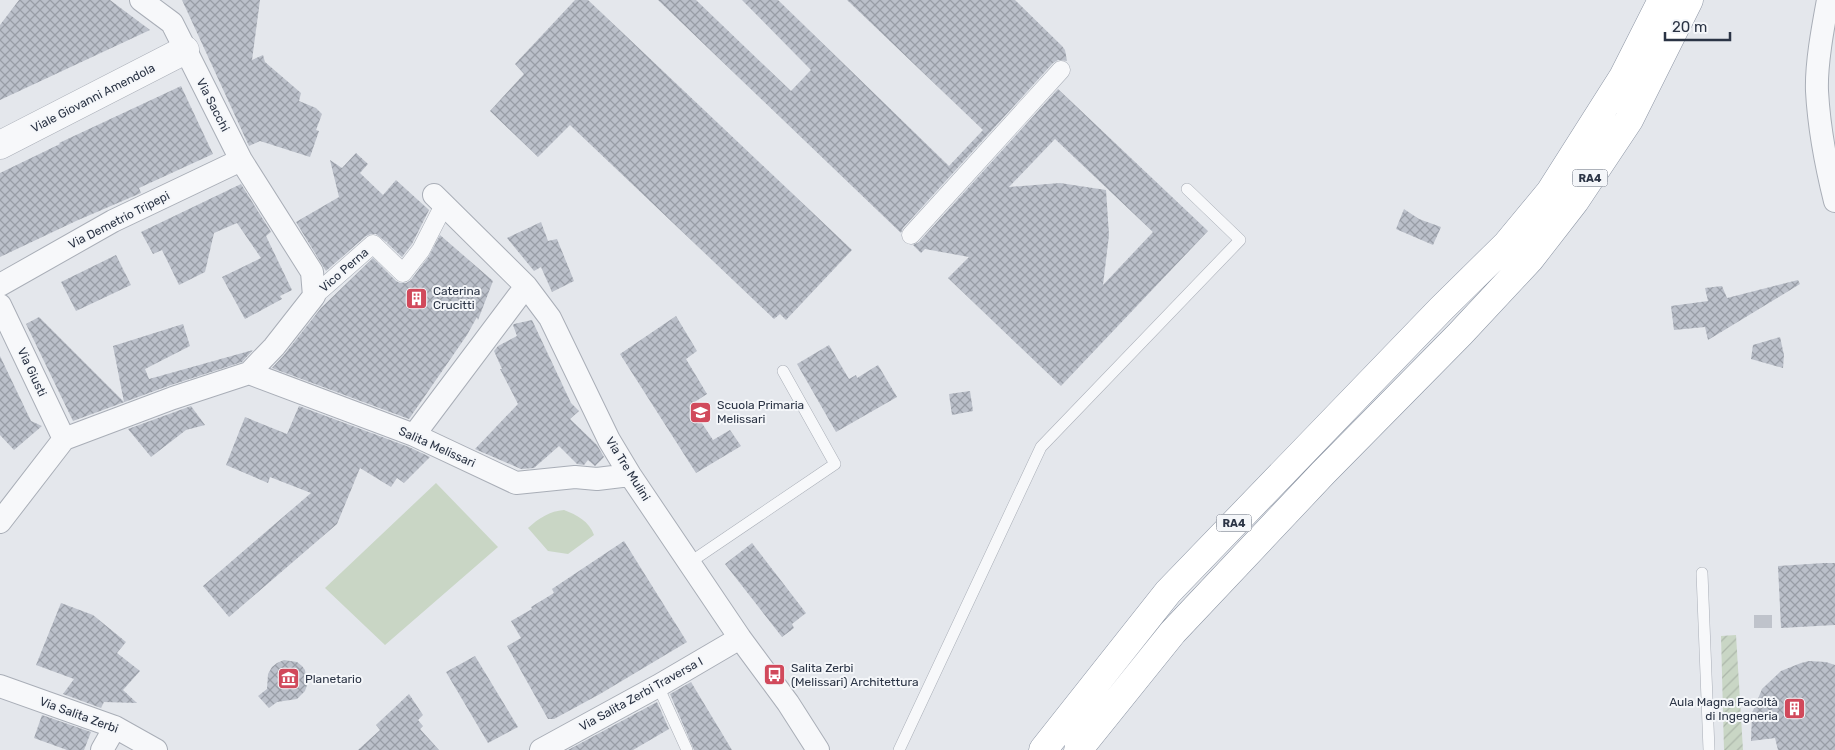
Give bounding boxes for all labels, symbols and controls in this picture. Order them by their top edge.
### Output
scale bar [1665,10,1730,42]
text: 20 m [1672,18,1707,36]
street label: Viale Giovanni Amendola [29,61,157,135]
street label: Via Sacchi [194,76,232,134]
road number: RA4 [1572,170,1608,187]
street label: Via Demetrio Tripepi [66,188,172,252]
street label: Vico Perna [317,245,371,295]
place label: Caterina Crucitti [433,284,480,312]
building icon: Caterina Crucitti [405,286,429,310]
street label: Via Giusti [15,345,49,399]
place label: Scuola Primaria Melissari [717,398,804,426]
school or university icon: Scuola Primaria Melissari [689,400,713,424]
street label: Salita Melissari [396,424,478,470]
street label: Via Tre Mulini [603,434,653,504]
road number: RA4 [1216,514,1252,532]
street label: Via Salita Zerbi Traversa I [577,654,705,734]
place label: Salita Zerbi (Melissari) Architettura [791,661,919,689]
bus stop icon: Salita Zerbi (Melissari) Architettura [763,663,787,687]
museum icon: Planetario [277,667,301,691]
place label: Planetario [305,672,362,686]
street label: Via Salita Zerbi [38,694,120,736]
place label: Aula Magna Facoltà di Ingegneria [1669,695,1778,723]
building icon: Aula Magna Facoltà di Ingegneria [1782,697,1806,721]

